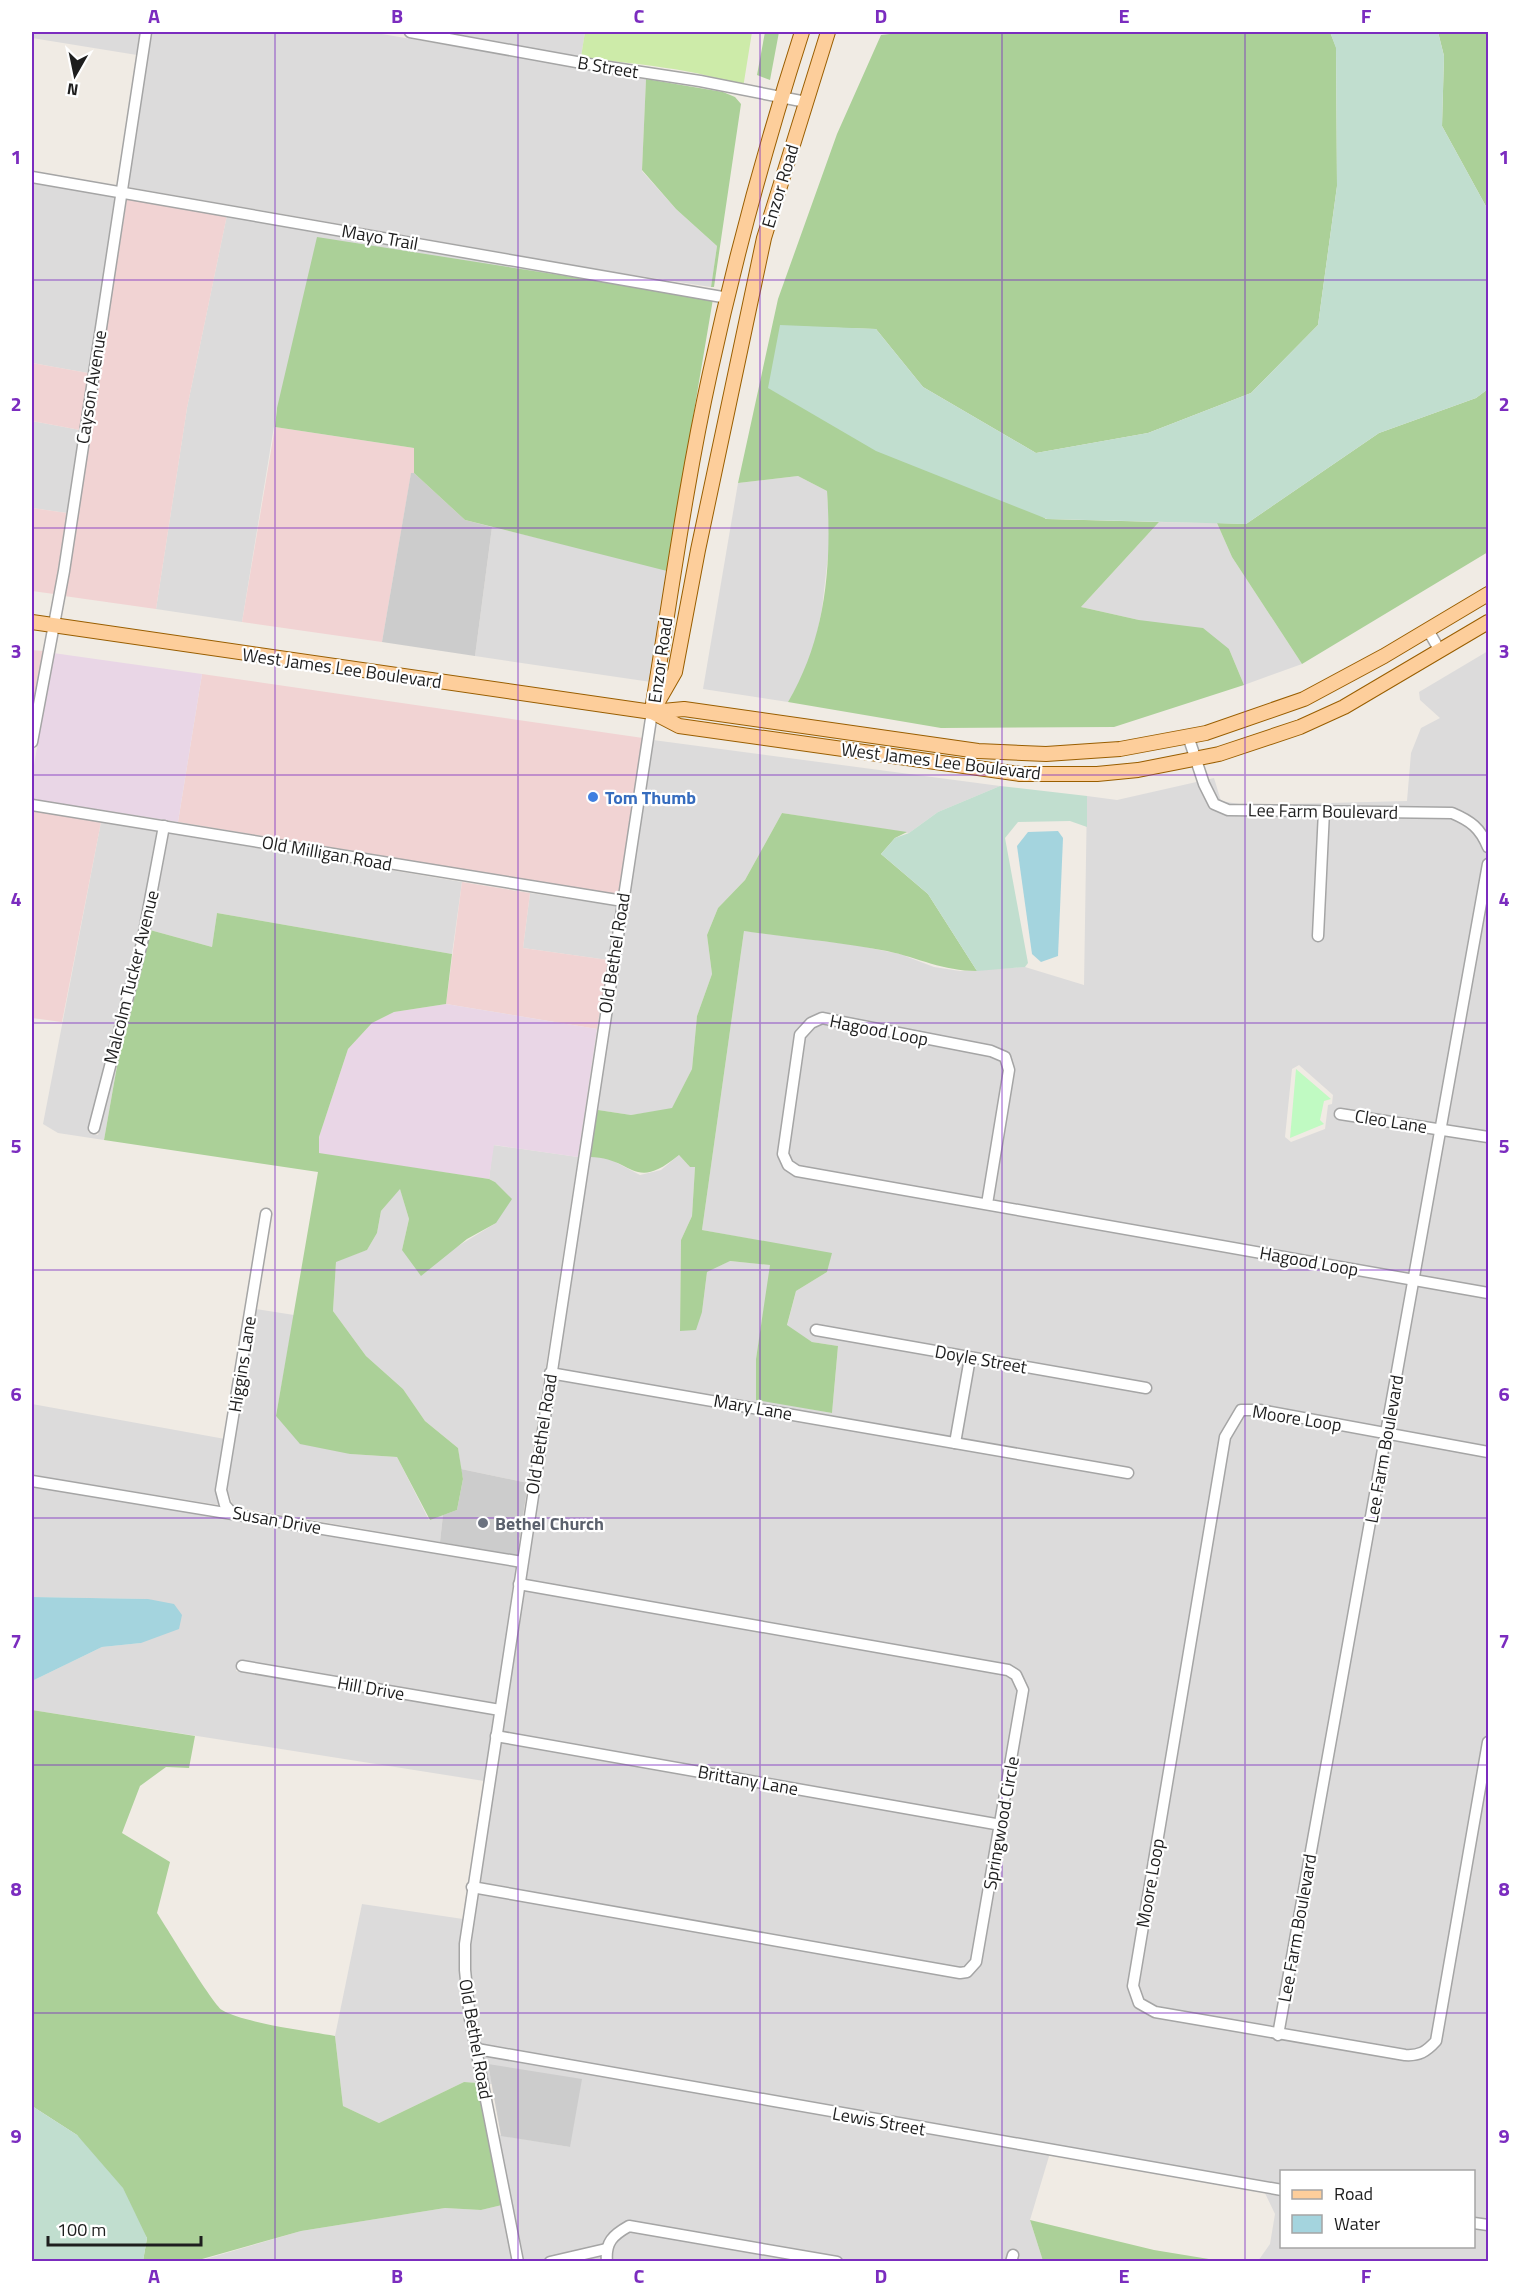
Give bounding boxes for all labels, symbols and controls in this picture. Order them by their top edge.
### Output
text: A [148,0,160,31]
text: B [391,0,403,31]
text: C [634,0,645,31]
text: D [875,0,887,31]
text: E [1118,0,1130,31]
text: F [1361,0,1372,31]
north arrow [45,45,105,105]
street label: B Street [576,49,641,85]
text: N [65,77,80,103]
text: 1 [10,141,22,172]
street label: Enzor Road [754,141,806,231]
text: 1 [1498,141,1510,172]
street label: Mayo Trail [340,217,420,257]
street label: Cayson Avenue [69,328,113,446]
text: 2 [10,388,22,419]
text: 2 [1498,388,1510,419]
street label: Enzor Road [641,615,679,705]
text: 3 [10,635,22,666]
text: 3 [1498,635,1510,666]
street label: West James Lee Boulevard [241,641,443,695]
street label: West James Lee Boulevard [840,735,1042,787]
place label: Tom Thumb [605,784,696,811]
marker: Tom Thumb [586,790,600,804]
street label: Lee Farm Boulevard [1248,796,1398,826]
street label: Old Milligan Road [260,828,394,878]
text: 4 [10,883,22,914]
text: 4 [1498,883,1510,914]
street label: Malcolm Tucker Avenue [96,887,166,1067]
street label: Old Bethel Road [591,891,637,1015]
street label: Hagood Loop [827,1007,931,1053]
street label: Cleo Lane [1353,1102,1429,1140]
text: 5 [10,1130,22,1161]
text: 5 [1498,1130,1510,1161]
street label: Hagood Loop [1257,1239,1361,1283]
street label: Higgins Lane [221,1314,263,1414]
street label: Doyle Street [933,1338,1030,1381]
street label: Old Bethel Road [518,1372,564,1496]
street label: Lee Farm Boulevard [1358,1373,1410,1525]
text: 6 [10,1378,22,1409]
text: 6 [1498,1378,1510,1409]
street label: Mary Lane [712,1387,794,1427]
street label: Moore Loop [1250,1398,1344,1438]
street label: Susan Drive [230,1499,324,1541]
place label: Bethel Church [495,1510,604,1537]
marker: Bethel Church [476,1516,490,1530]
text: 7 [10,1625,22,1656]
text: 7 [1498,1625,1510,1656]
street label: Hill Drive [335,1669,407,1707]
street label: Springwood Circle [976,1754,1026,1892]
street label: Brittany Lane [696,1758,800,1802]
street label: Moore Loop [1129,1836,1171,1930]
street label: Lee Farm Boulevard [1271,1852,1323,2004]
text: 8 [10,1873,22,1904]
text: 8 [1498,1873,1510,1904]
street label: Old Bethel Road [452,1977,500,2101]
street label: Lewis Street [830,2100,928,2143]
text: 9 [10,2120,22,2151]
text: 9 [1498,2120,1510,2151]
legend [1280,2170,1475,2248]
text: Road [1334,2180,1373,2207]
scale bar [48,2209,201,2247]
text: Water [1334,2210,1380,2237]
text: 100 m [57,2216,106,2243]
text: A [148,2260,160,2291]
text: B [391,2260,403,2291]
text: C [634,2260,645,2291]
text: D [875,2260,887,2291]
text: E [1118,2260,1130,2291]
text: F [1361,2260,1372,2291]

